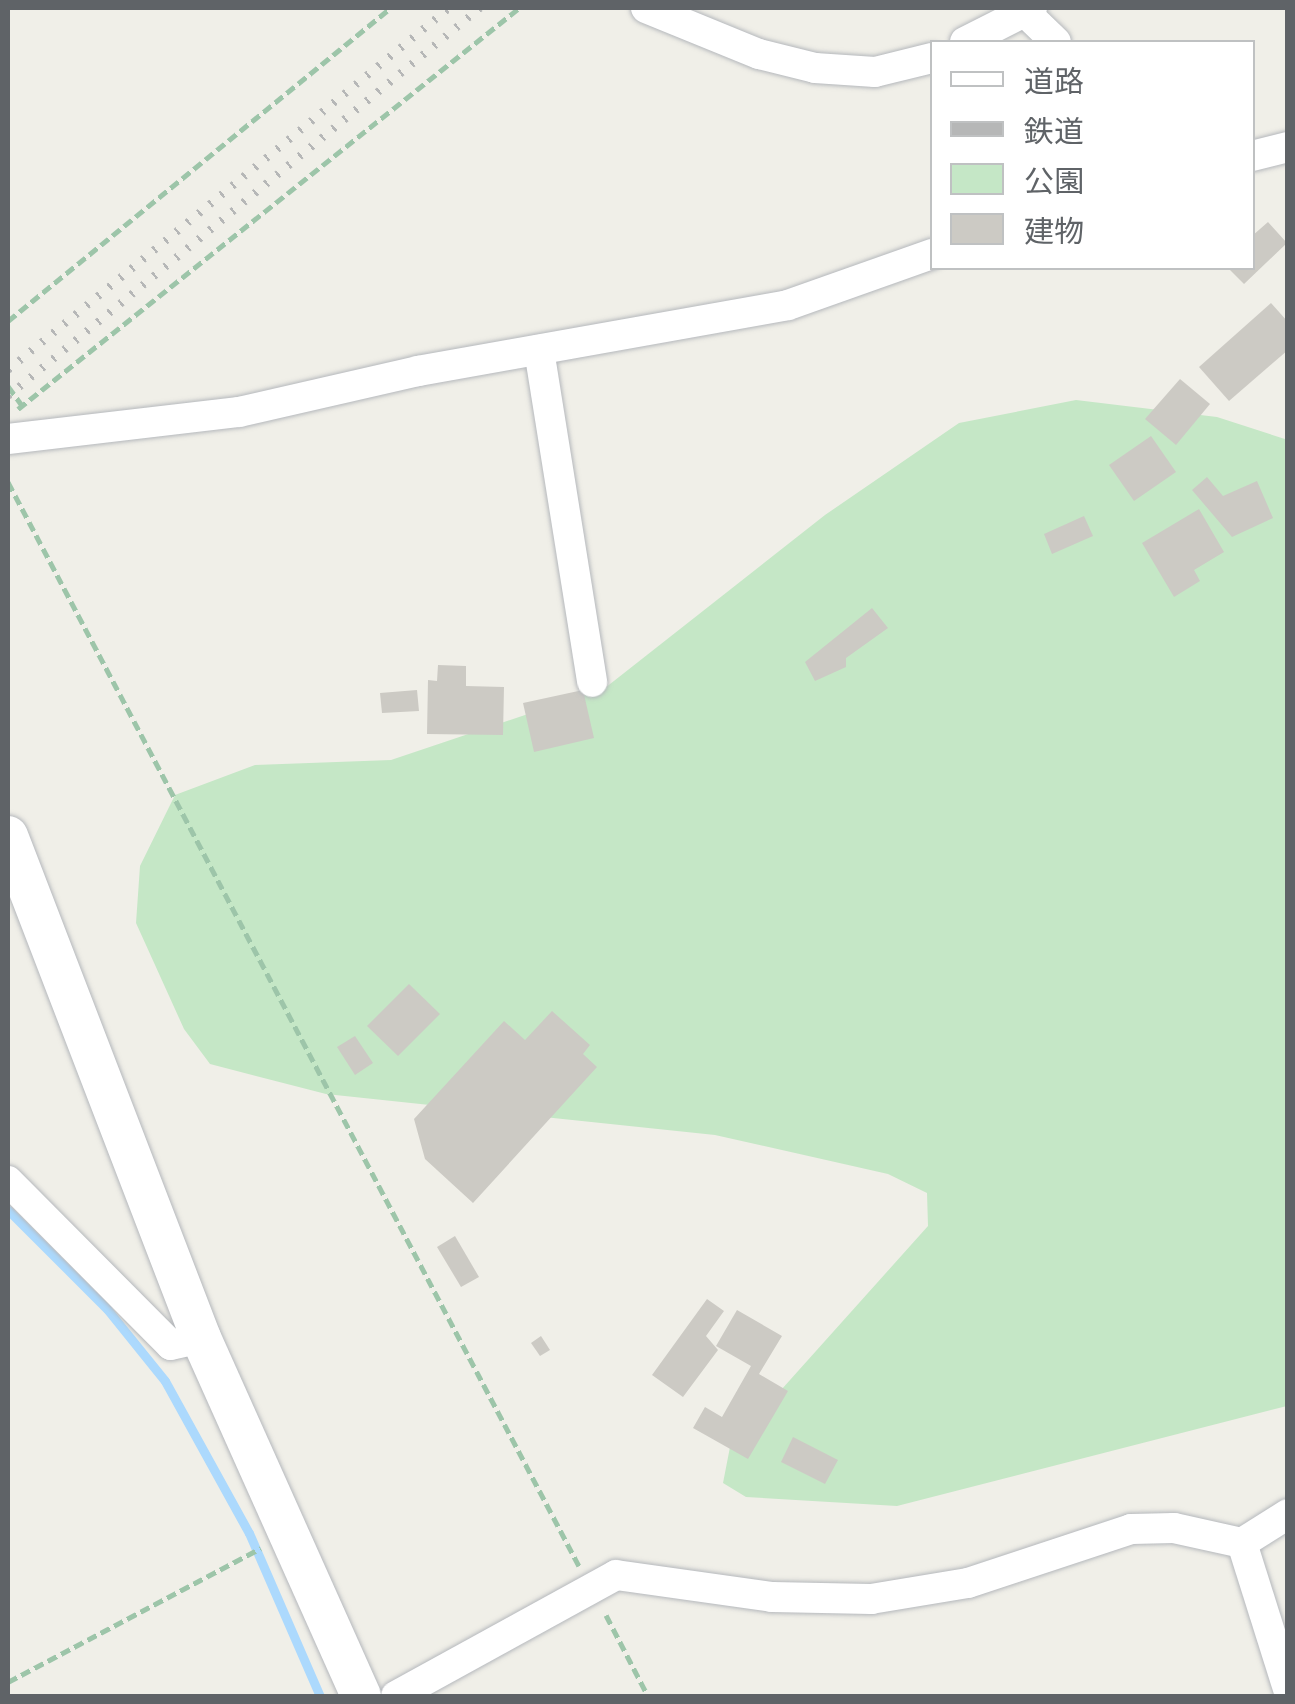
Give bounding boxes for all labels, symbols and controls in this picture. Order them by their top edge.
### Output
legend [930,40,1255,270]
text: 道路 [1024,61,1084,100]
text: 鉄道 [1024,111,1084,150]
text: 公園 [1024,161,1084,200]
text: 建物 [1024,211,1084,250]

